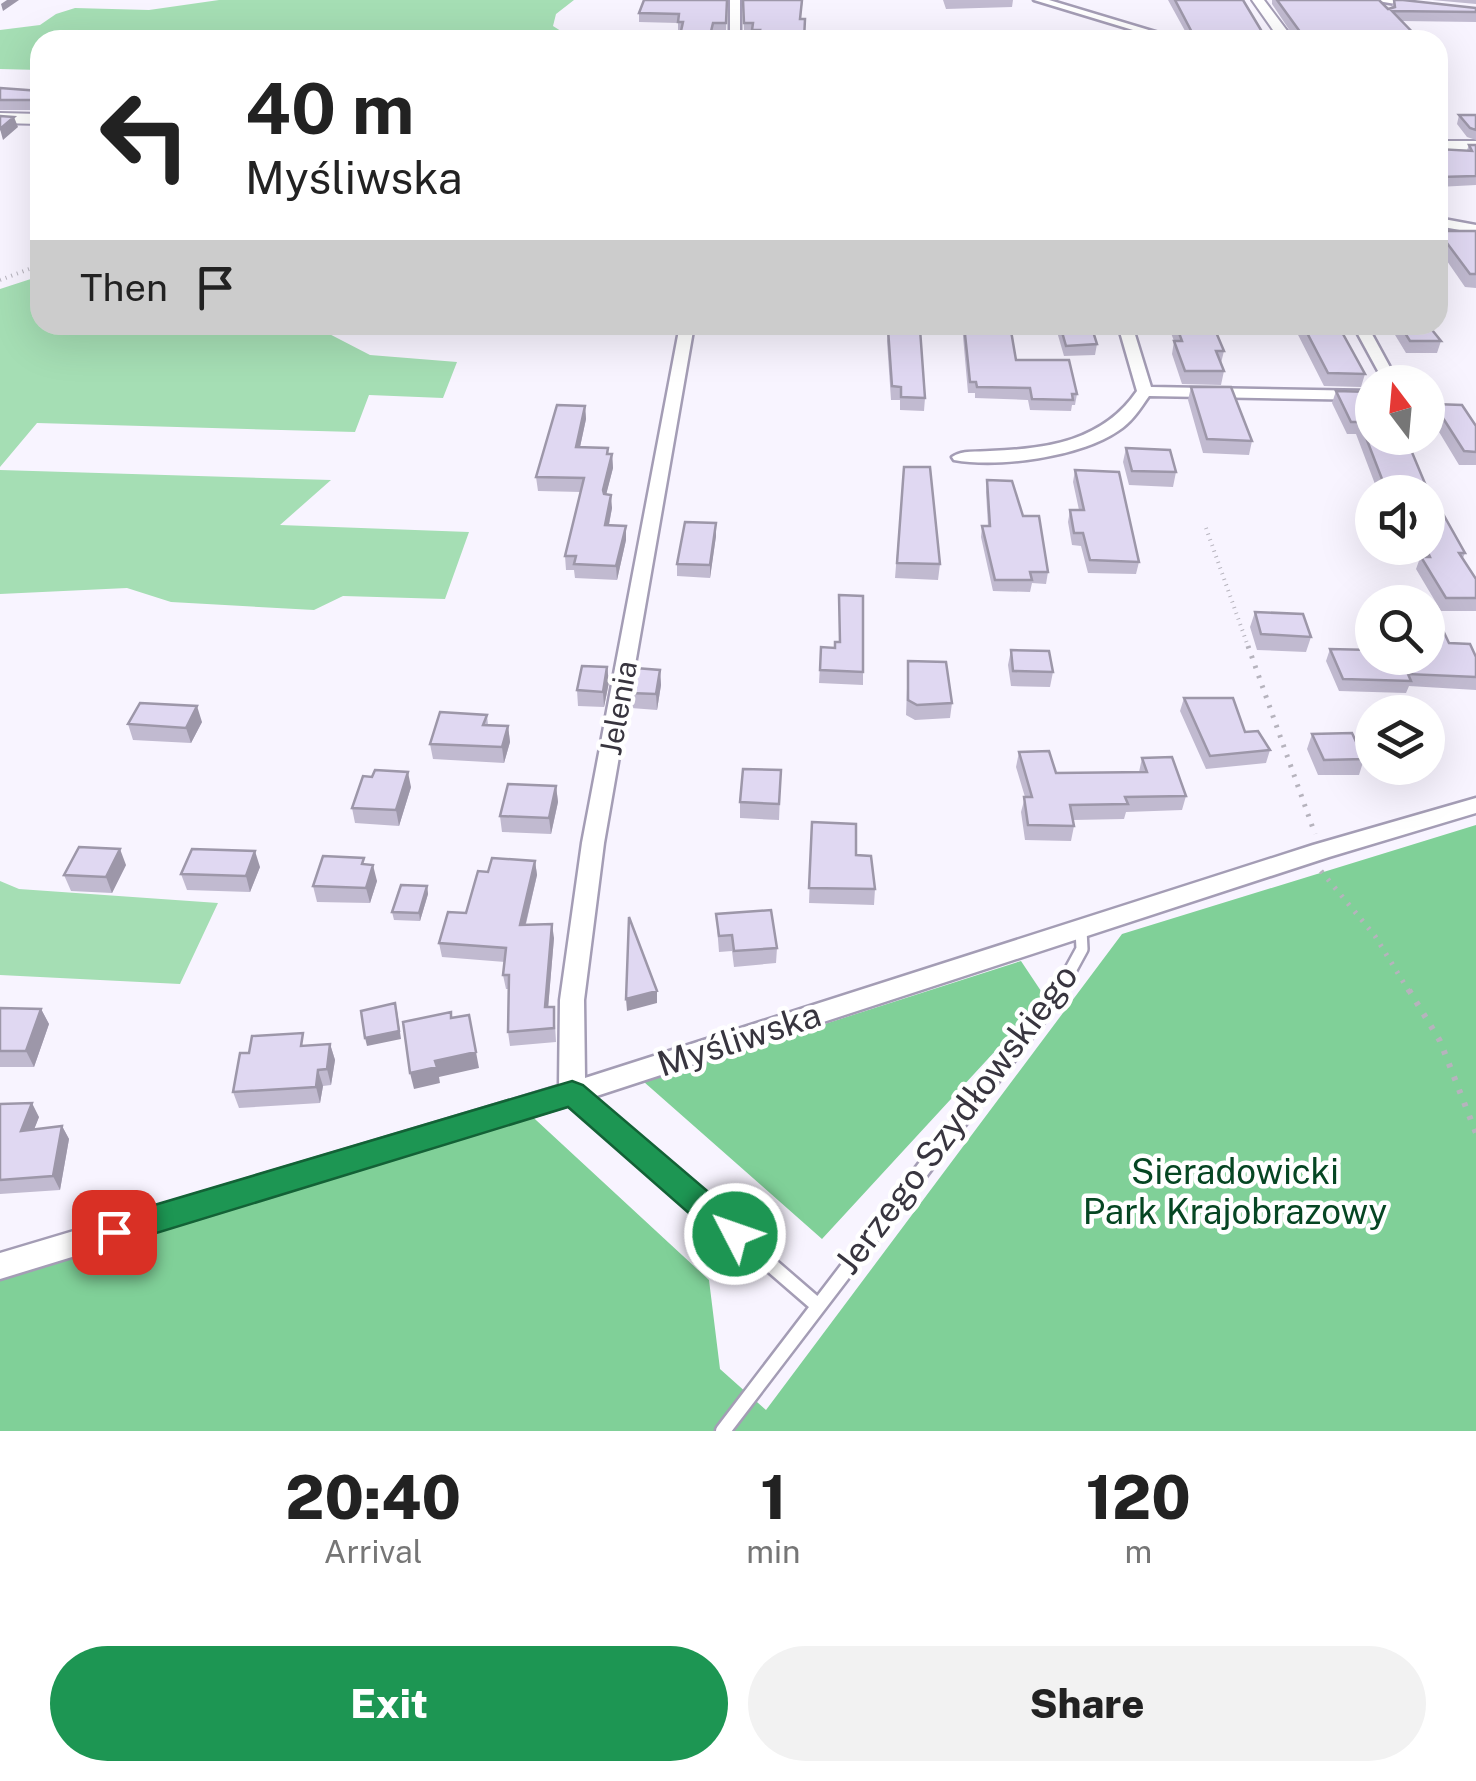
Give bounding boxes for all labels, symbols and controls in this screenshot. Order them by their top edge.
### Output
text: 40 m [245,67,415,150]
icon: left [80,70,210,200]
text: Myśliwska [245,151,463,204]
icon: arrive [188,260,243,315]
text: Then [80,265,168,310]
north arrow [1355,365,1445,455]
map controls [1355,365,1445,785]
button: sound [1355,475,1445,565]
button: search [1355,585,1445,675]
street label: Jelenia [592,658,644,758]
button: layers [1355,695,1445,785]
street label: Jerzego Szydłowskiego [826,956,1086,1282]
street label: Myśliwska [652,993,826,1085]
park label: Sieradowicki Park Krajobrazowy [1083,1151,1387,1232]
position arrow [683,1182,787,1286]
pin [72,1190,157,1275]
icon: arrive [87,1205,142,1260]
text: 20:40 [285,1462,461,1533]
text: 1 [760,1462,787,1533]
text: 120 [1086,1462,1191,1533]
text: Arrival [324,1533,423,1570]
text: min [746,1533,801,1570]
text: m [1124,1533,1152,1570]
button: Exit [50,1646,728,1761]
button: Share [748,1646,1426,1761]

